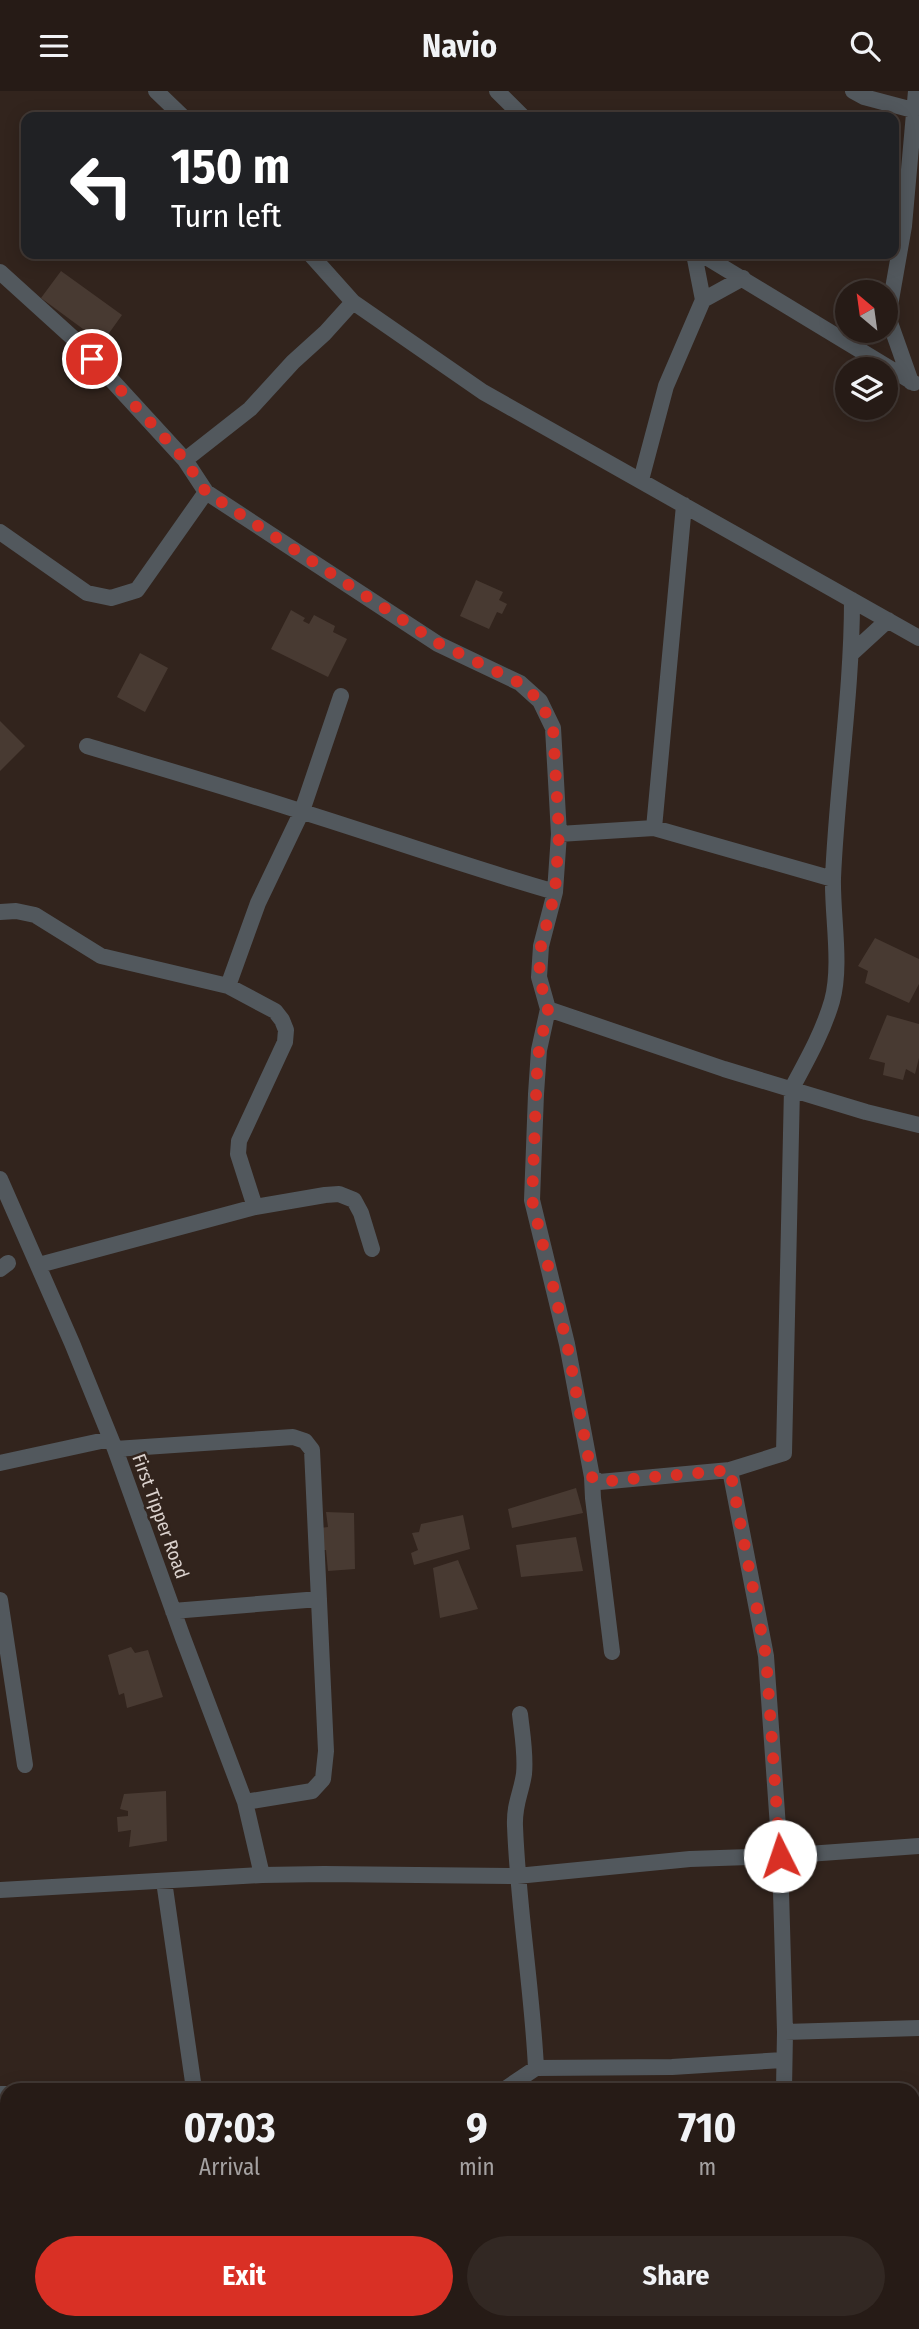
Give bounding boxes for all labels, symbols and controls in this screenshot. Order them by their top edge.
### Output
icon: menu [35,27,73,65]
text: Navio [422,27,497,65]
icon: search [846,27,884,65]
text: 150 m [171,137,290,196]
icon: left [56,140,147,231]
text: Turn left [171,197,281,235]
north arrow [835,280,898,343]
map controls [835,280,898,420]
pin [62,329,122,389]
icon: arrive [73,340,111,378]
button: layers [835,357,898,420]
street label: First Tipper Road [127,1451,194,1582]
position arrow [743,1819,817,1893]
text: 07:03 [183,2103,276,2153]
text: 9 [466,2103,488,2153]
text: 710 [678,2103,736,2153]
text: Arrival [199,2153,260,2181]
text: min [459,2153,495,2181]
text: m [698,2153,716,2181]
button: Exit [35,2236,453,2316]
button: Share [467,2236,885,2316]

